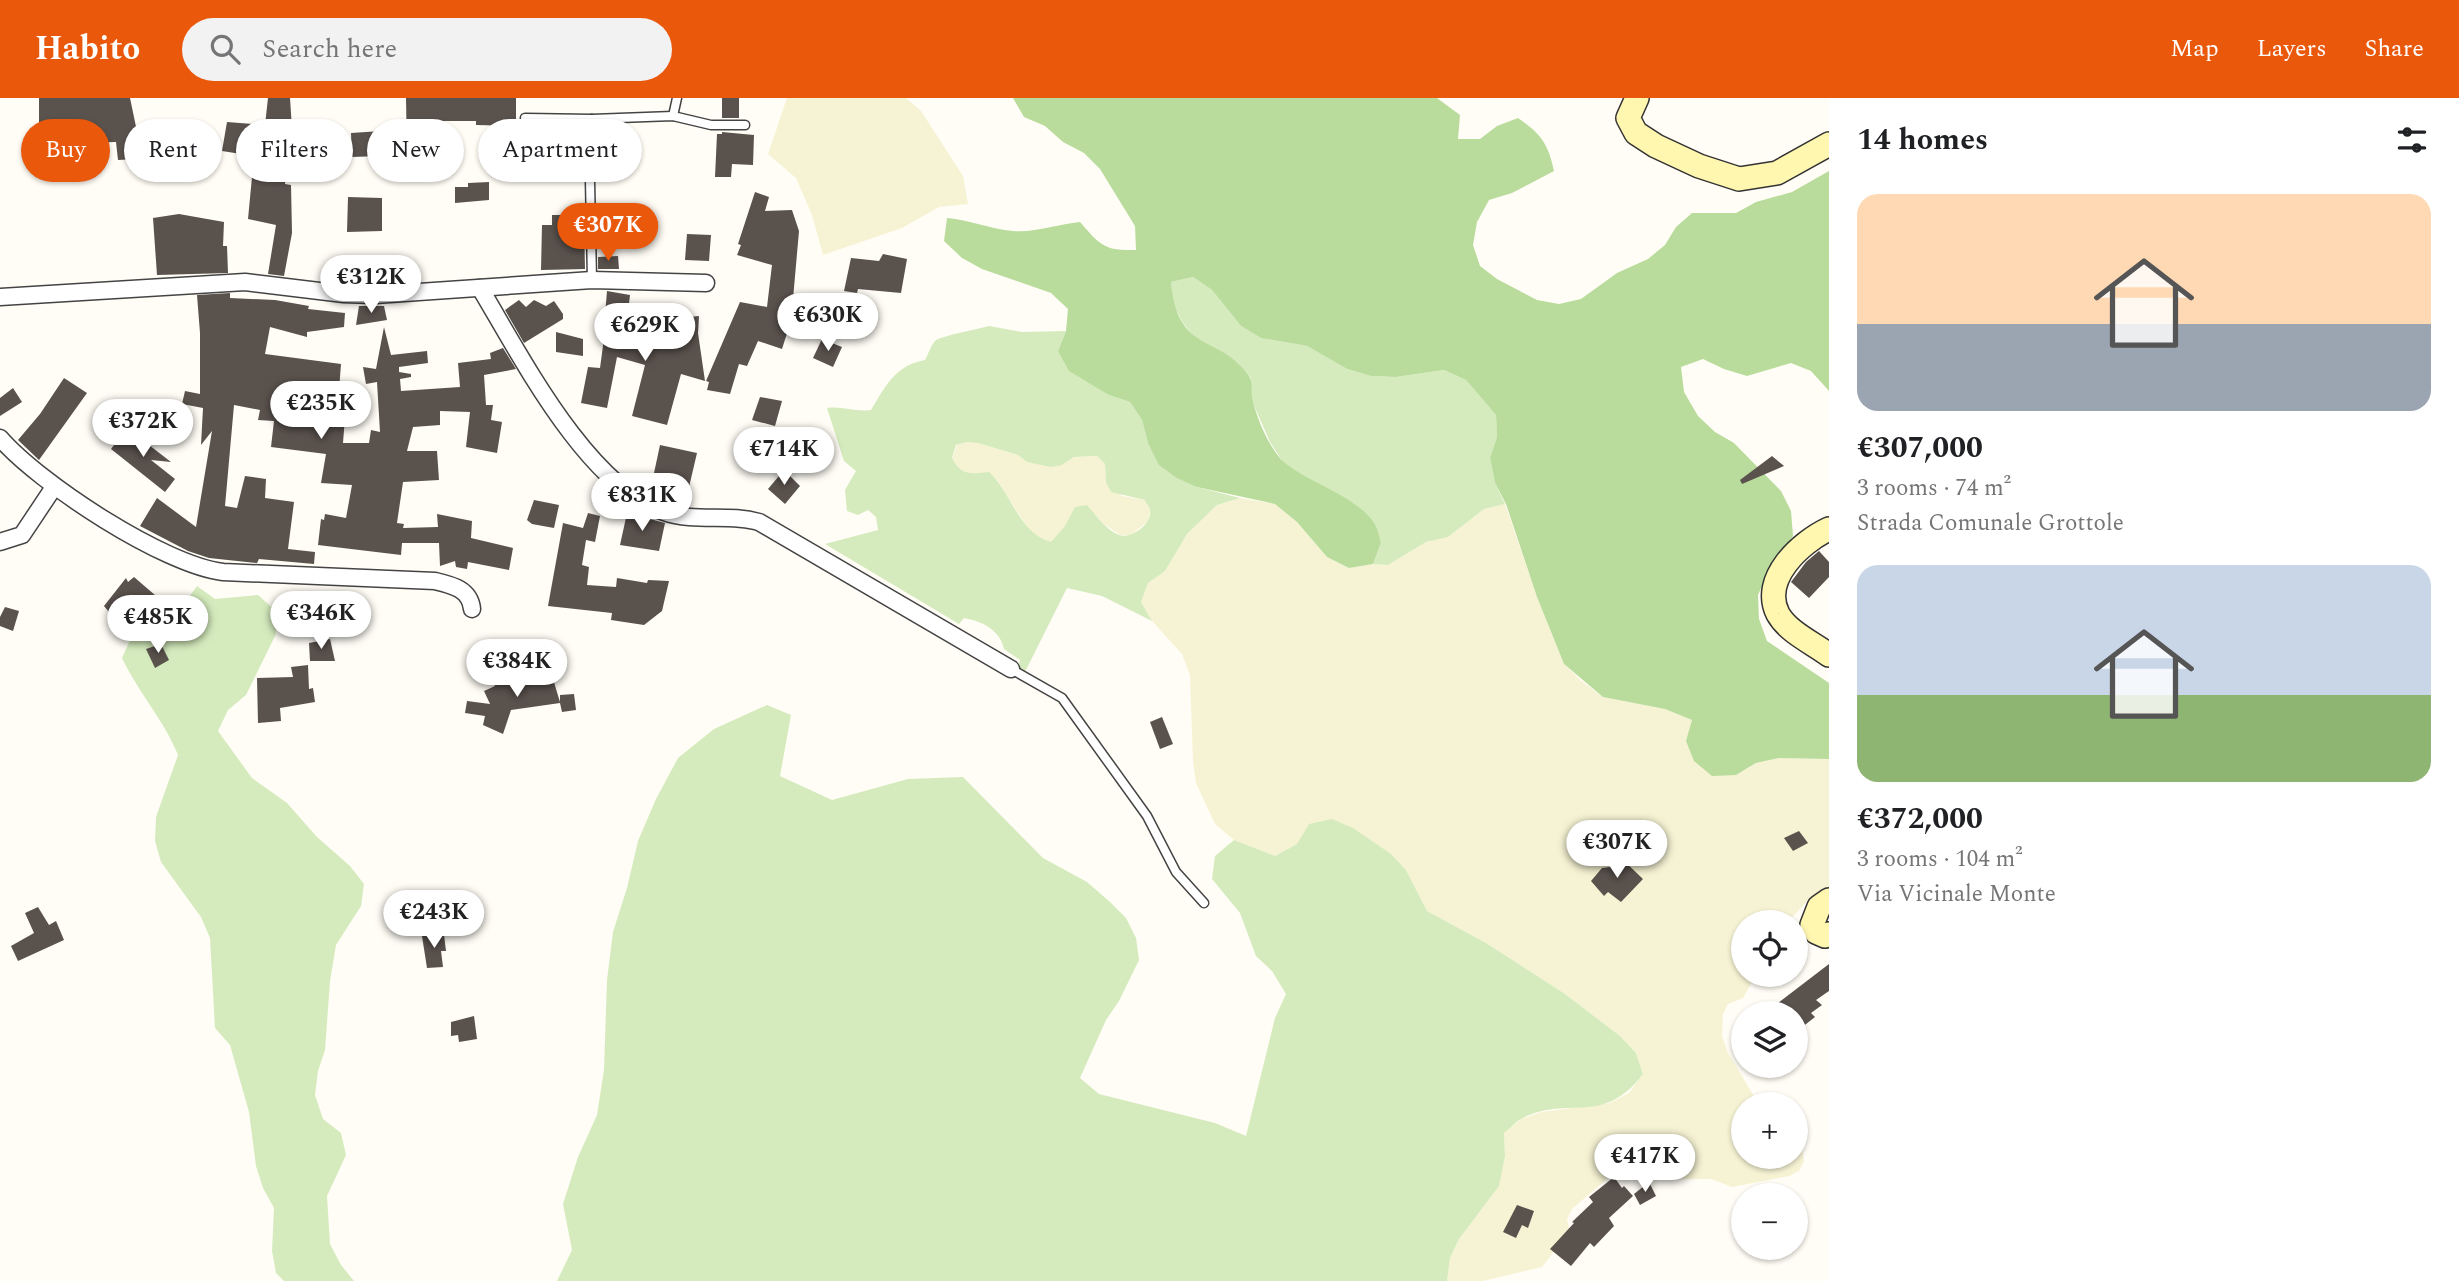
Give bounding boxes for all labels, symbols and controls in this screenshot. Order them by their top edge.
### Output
search box [182,18,672,81]
text: Habito [35,24,140,74]
text: Search here [262,29,397,69]
icon: search [206,30,244,68]
text: Map [2170,31,2219,67]
text: Layers [2257,31,2327,67]
text: Share [2365,31,2424,67]
text: 14 homes [1857,117,1988,163]
chip: Buy [21,119,110,182]
chip: Rent [124,119,222,182]
chip: Filters [236,119,353,182]
chip: New [367,119,464,182]
chip: Apartment [478,119,642,182]
icon: filters [2393,121,2431,159]
pin: €307K [559,204,657,263]
text: €307K [573,208,643,243]
icon: home [2081,240,2207,366]
pin: €312K [322,256,420,315]
text: €312K [336,260,406,295]
pin: €630K [779,294,877,353]
text: €630K [793,298,863,333]
pin: €629K [596,303,694,363]
text: €629K [610,308,680,343]
pin: €235K [272,382,370,441]
text: €235K [286,386,356,421]
pin: €372K [94,400,192,459]
text: €372K [108,404,178,439]
text: €307,000 [1857,425,1983,471]
pin: €714K [735,428,833,487]
text: €714K [749,432,819,467]
text: 3 rooms · 74 m² [1857,471,2011,506]
pin: €831K [593,474,691,533]
text: €831K [607,478,677,513]
text: Strada Comunale Grottole [1857,506,2124,541]
pin: €346K [272,592,370,651]
pin: €485K [109,596,207,655]
text: €346K [286,596,356,631]
text: €485K [123,600,193,635]
icon: home [2081,611,2207,737]
pin: €384K [468,640,566,699]
text: €384K [482,644,552,679]
text: €372,000 [1857,796,1983,842]
pin: €307K [1568,820,1666,880]
text: €307K [1582,825,1652,860]
text: 3 rooms · 104 m² [1857,842,2023,877]
text: Via Vicinale Monte [1857,877,2056,912]
pin: €243K [385,890,483,950]
text: €243K [399,895,469,930]
map controls [1731,910,1808,1260]
button: locate [1731,910,1808,987]
button: layers [1731,1001,1808,1078]
button: + [1731,1092,1808,1169]
pin: €417K [1596,1134,1694,1194]
text: €417K [1610,1139,1680,1174]
button: − [1731,1183,1808,1260]

